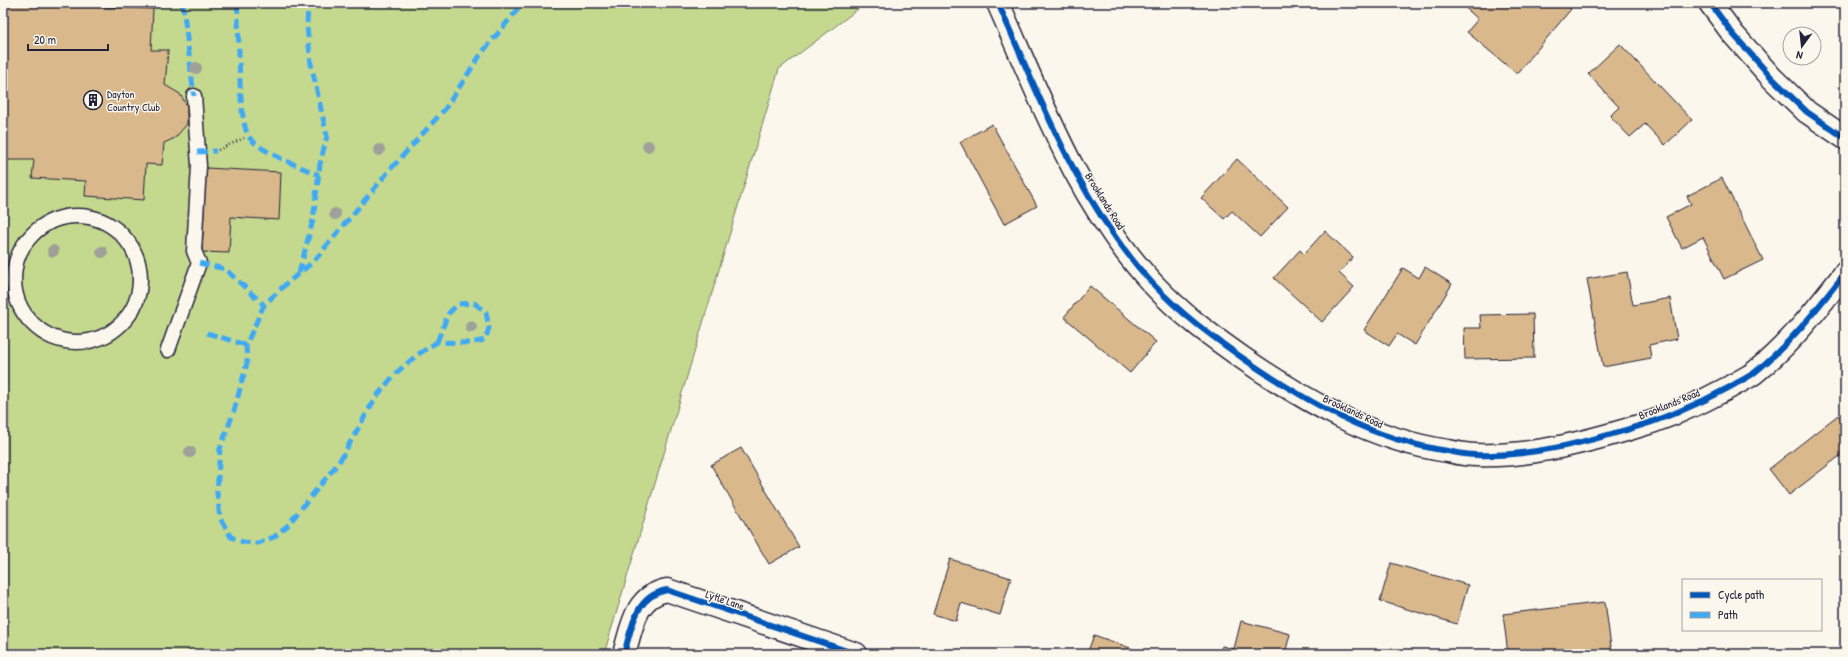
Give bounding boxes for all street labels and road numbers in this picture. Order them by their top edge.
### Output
street label: Brooklands Road [1082,170,1128,233]
street label: Brooklands Road [1636,385,1702,423]
street label: Brooklands Road [1321,391,1386,431]
street label: Lytle Lane [704,587,747,613]

